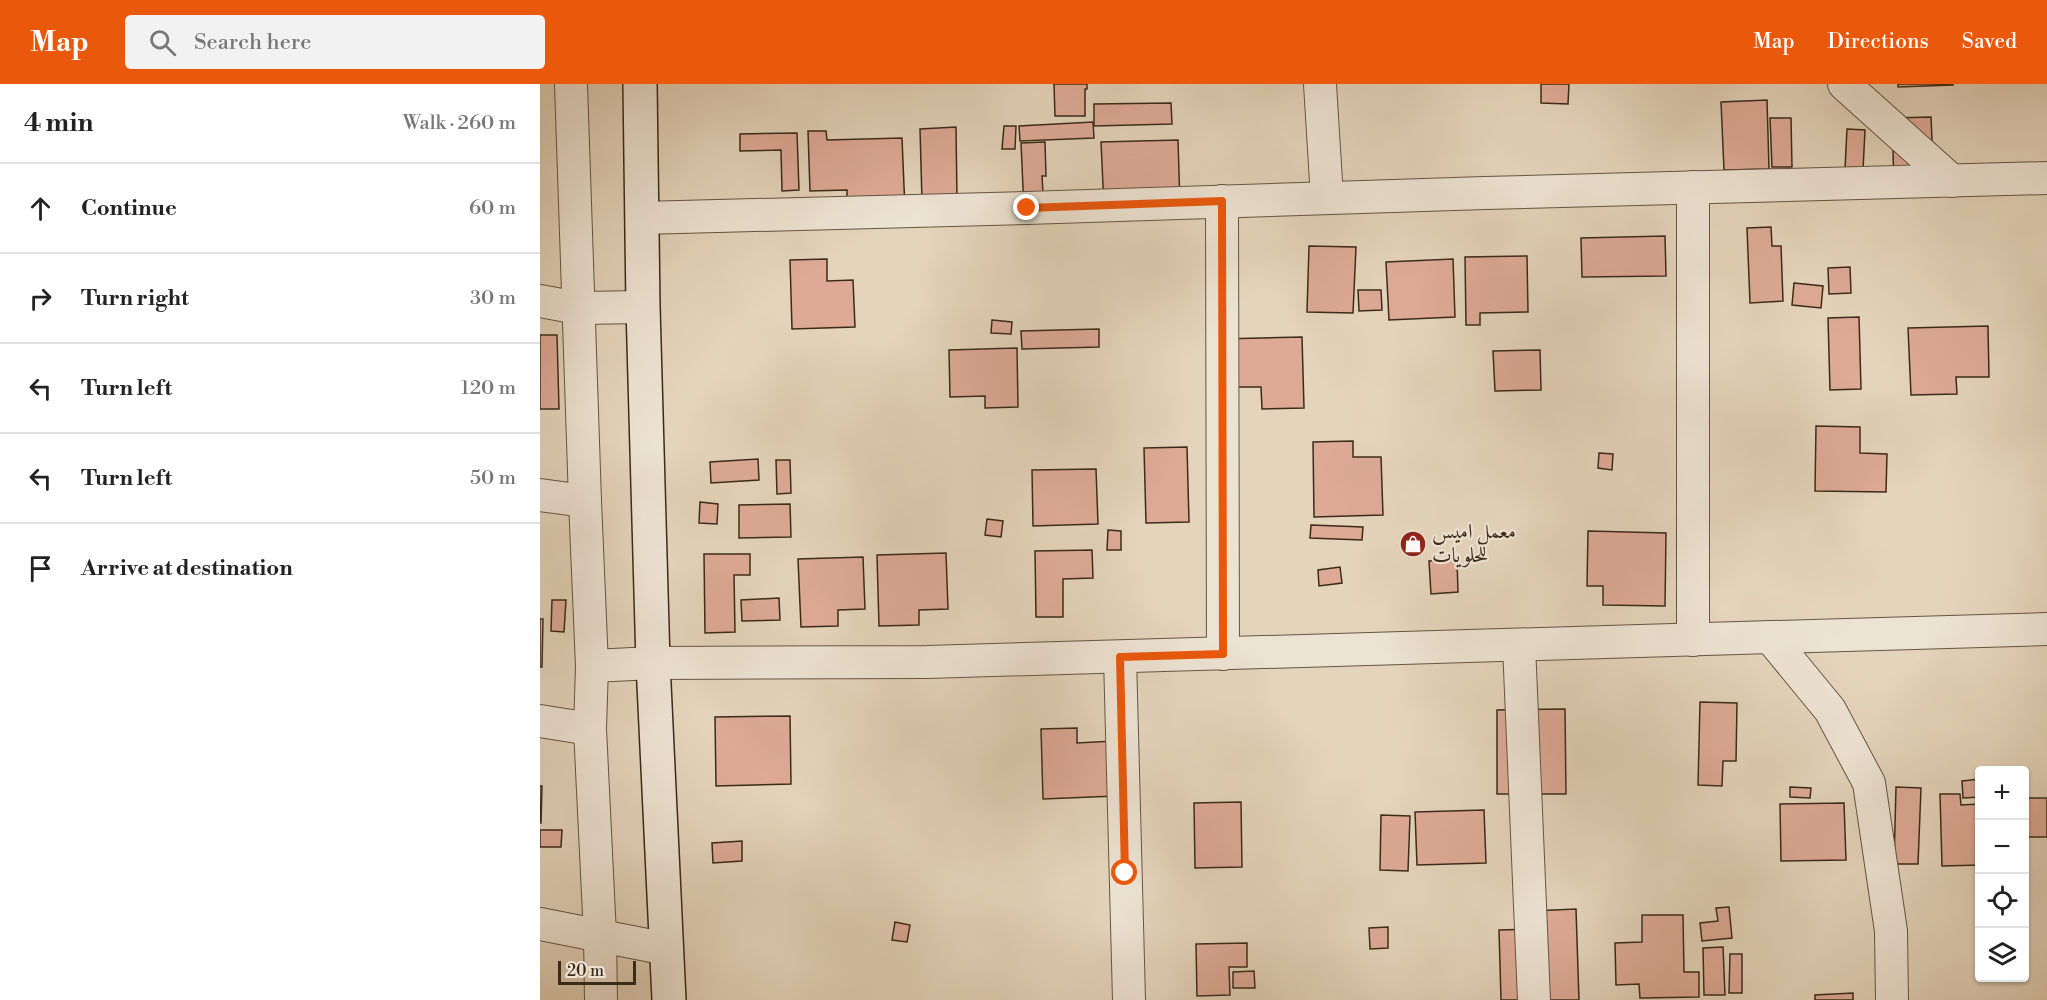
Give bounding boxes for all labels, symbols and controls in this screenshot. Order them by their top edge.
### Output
search box [125,15,545,69]
text: Map [30,25,89,60]
icon: search [146,26,179,59]
text: Search here [194,29,311,56]
text: Map [1753,29,1795,55]
text: Directions [1828,29,1929,55]
text: Saved [1962,29,2017,55]
text: 4 min [24,107,94,139]
text: Walk · 260 m [403,111,516,136]
icon: ahead [24,192,57,225]
route end [1013,194,1039,220]
text: Continue [81,195,177,222]
text: 60 m [469,196,516,221]
icon: right [24,282,57,315]
text: Turn right [81,285,189,312]
text: 30 m [470,286,516,311]
icon: left [24,372,57,405]
text: Turn left [81,375,172,402]
text: 120 m [461,376,516,401]
icon: left [24,462,57,495]
text: Turn left [81,465,172,492]
text: 50 m [470,466,516,491]
place label: معمل اميس للحلويات [1432,519,1516,569]
shop icon: معمل اميس للحلويات [1398,529,1428,559]
icon: arrive [24,552,57,585]
text: Arrive at destination [81,555,293,582]
map controls [1975,766,2029,982]
button: + [1975,766,2029,820]
button: − [1975,820,2029,874]
route start [1111,859,1137,885]
button: locate [1975,874,2029,928]
button: layers [1975,928,2029,982]
scale bar [558,958,636,986]
text: 20 m [567,961,604,981]

